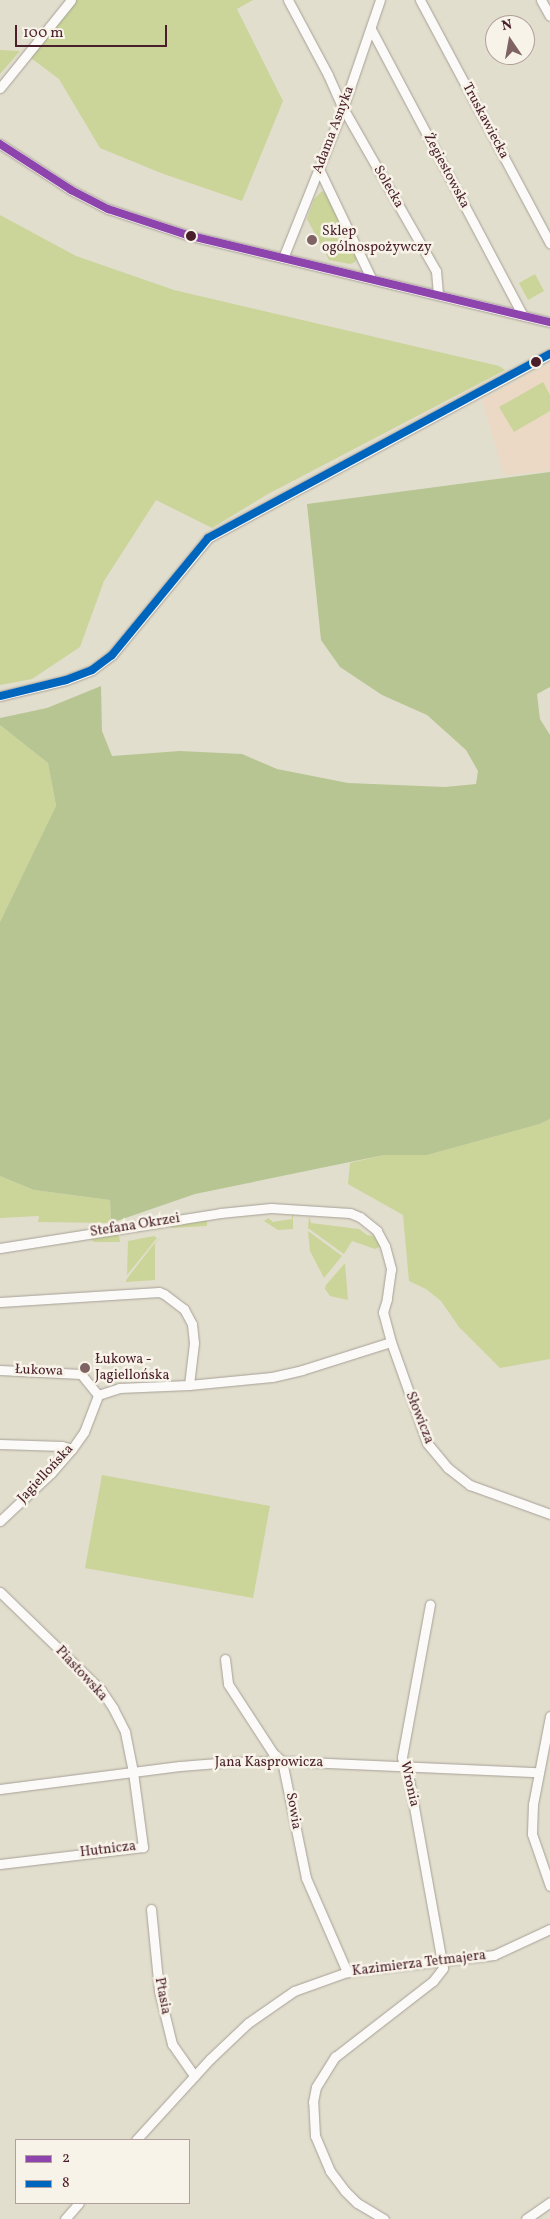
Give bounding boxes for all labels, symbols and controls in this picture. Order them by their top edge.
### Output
scale bar [18,15,170,47]
north arrow [485,15,535,65]
text: N [500,15,514,36]
text: 100 m [23,23,63,44]
street label: Truskawiecka [458,80,512,162]
street label: Adama Asnyka [310,84,358,176]
street label: Żegiestowska [419,130,473,212]
street label: Solecka [369,163,407,211]
place label: Sklep ogólnospożywczy [322,224,431,256]
unlabelled marker [186,231,196,241]
marker: Sklep ogólnospożywczy [306,234,318,246]
unlabelled marker [531,357,541,367]
street label: Stefana Okrzei [89,1211,181,1241]
place label: Łukowa - Jagiellońska [95,1352,169,1384]
street label: Łukowa [15,1362,63,1380]
marker: Łukowa - Jagiellońska [79,1362,91,1374]
street label: Słowicza [401,1390,437,1446]
street label: Jagiellońska [15,1441,77,1507]
street label: Piastowska [51,1643,111,1705]
street label: Jana Kasprowicza [215,1755,323,1771]
street label: Wronia [396,1760,422,1808]
street label: Sowia [282,1791,304,1831]
street label: Hutnicza [79,1838,137,1862]
street label: Kazimierza Tetmajera [351,1947,487,1981]
street label: Ptasia [150,1976,174,2016]
legend [15,2139,190,2204]
text: 2 [62,2148,70,2169]
text: 8 [62,2173,70,2194]

